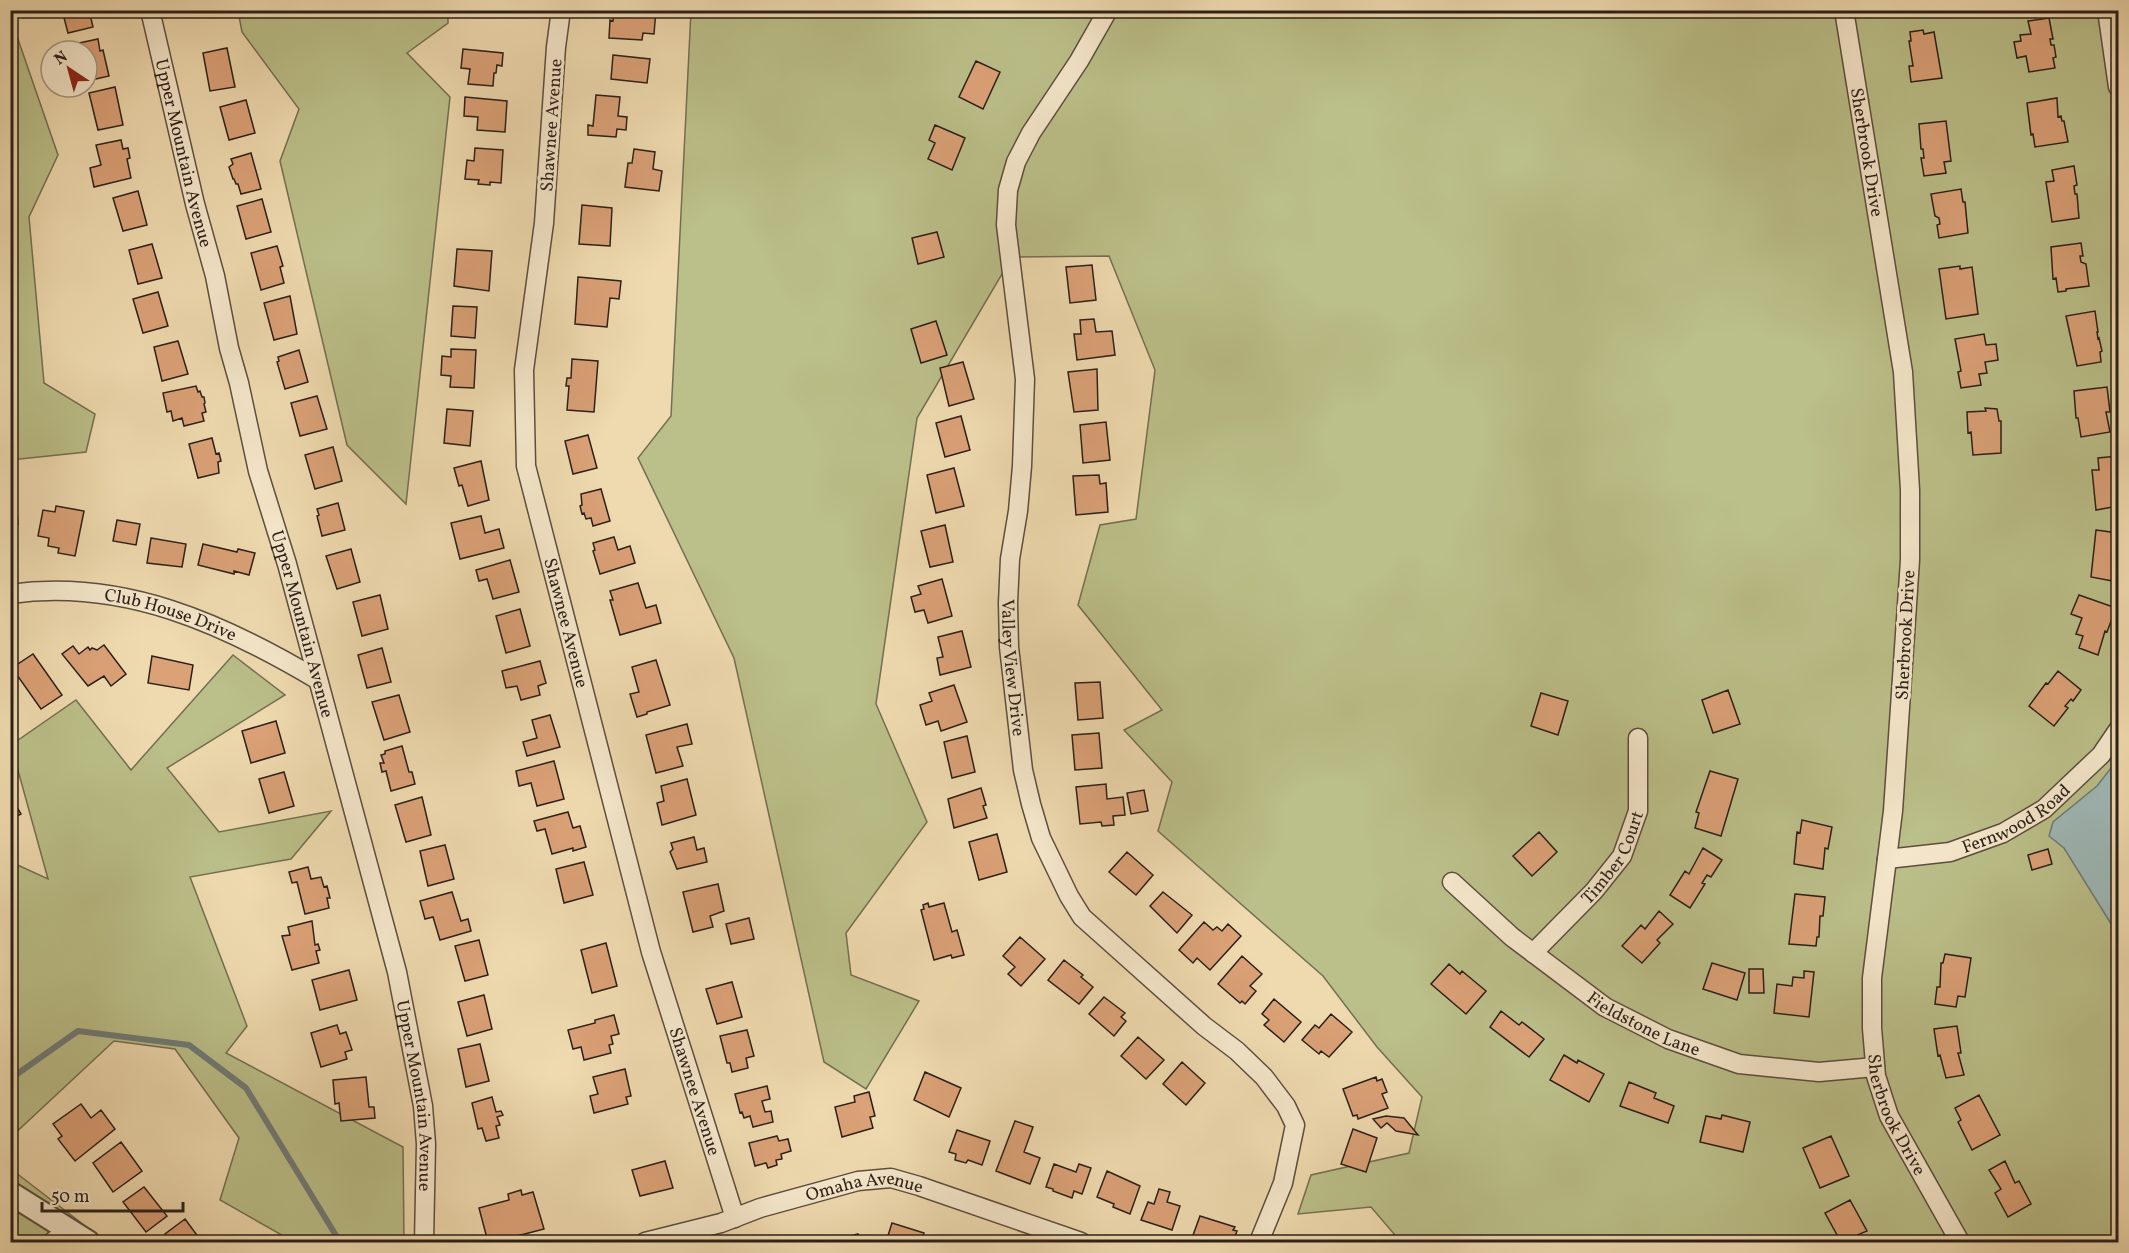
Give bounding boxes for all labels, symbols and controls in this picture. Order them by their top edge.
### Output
north arrow [39,39,99,99]
text: N [50,46,73,71]
street label: Upper Mountain Avenue [148,57,218,251]
street label: Shawnee Avenue [535,58,570,192]
street label: Sherbrook Drive [1843,86,1889,219]
street label: Upper Mountain Avenue [263,528,339,721]
street label: Shawnee Avenue [536,555,594,691]
street label: Sherbrook Drive [1891,569,1922,701]
street label: Club House Drive [103,583,240,648]
street label: Valley View Drive [994,599,1030,738]
street label: Fernwood Road [1959,779,2077,861]
street label: Timber Court [1576,808,1651,911]
street label: Fieldstone Lane [1581,986,1703,1063]
street label: Upper Mountain Avenue [389,998,437,1192]
street label: Shawnee Avenue [662,1024,726,1159]
street label: Sherbrook Drive [1860,1053,1931,1181]
street label: Omaha Avenue [803,1167,926,1209]
scale bar [42,1175,183,1213]
text: 50 m [51,1185,90,1210]

